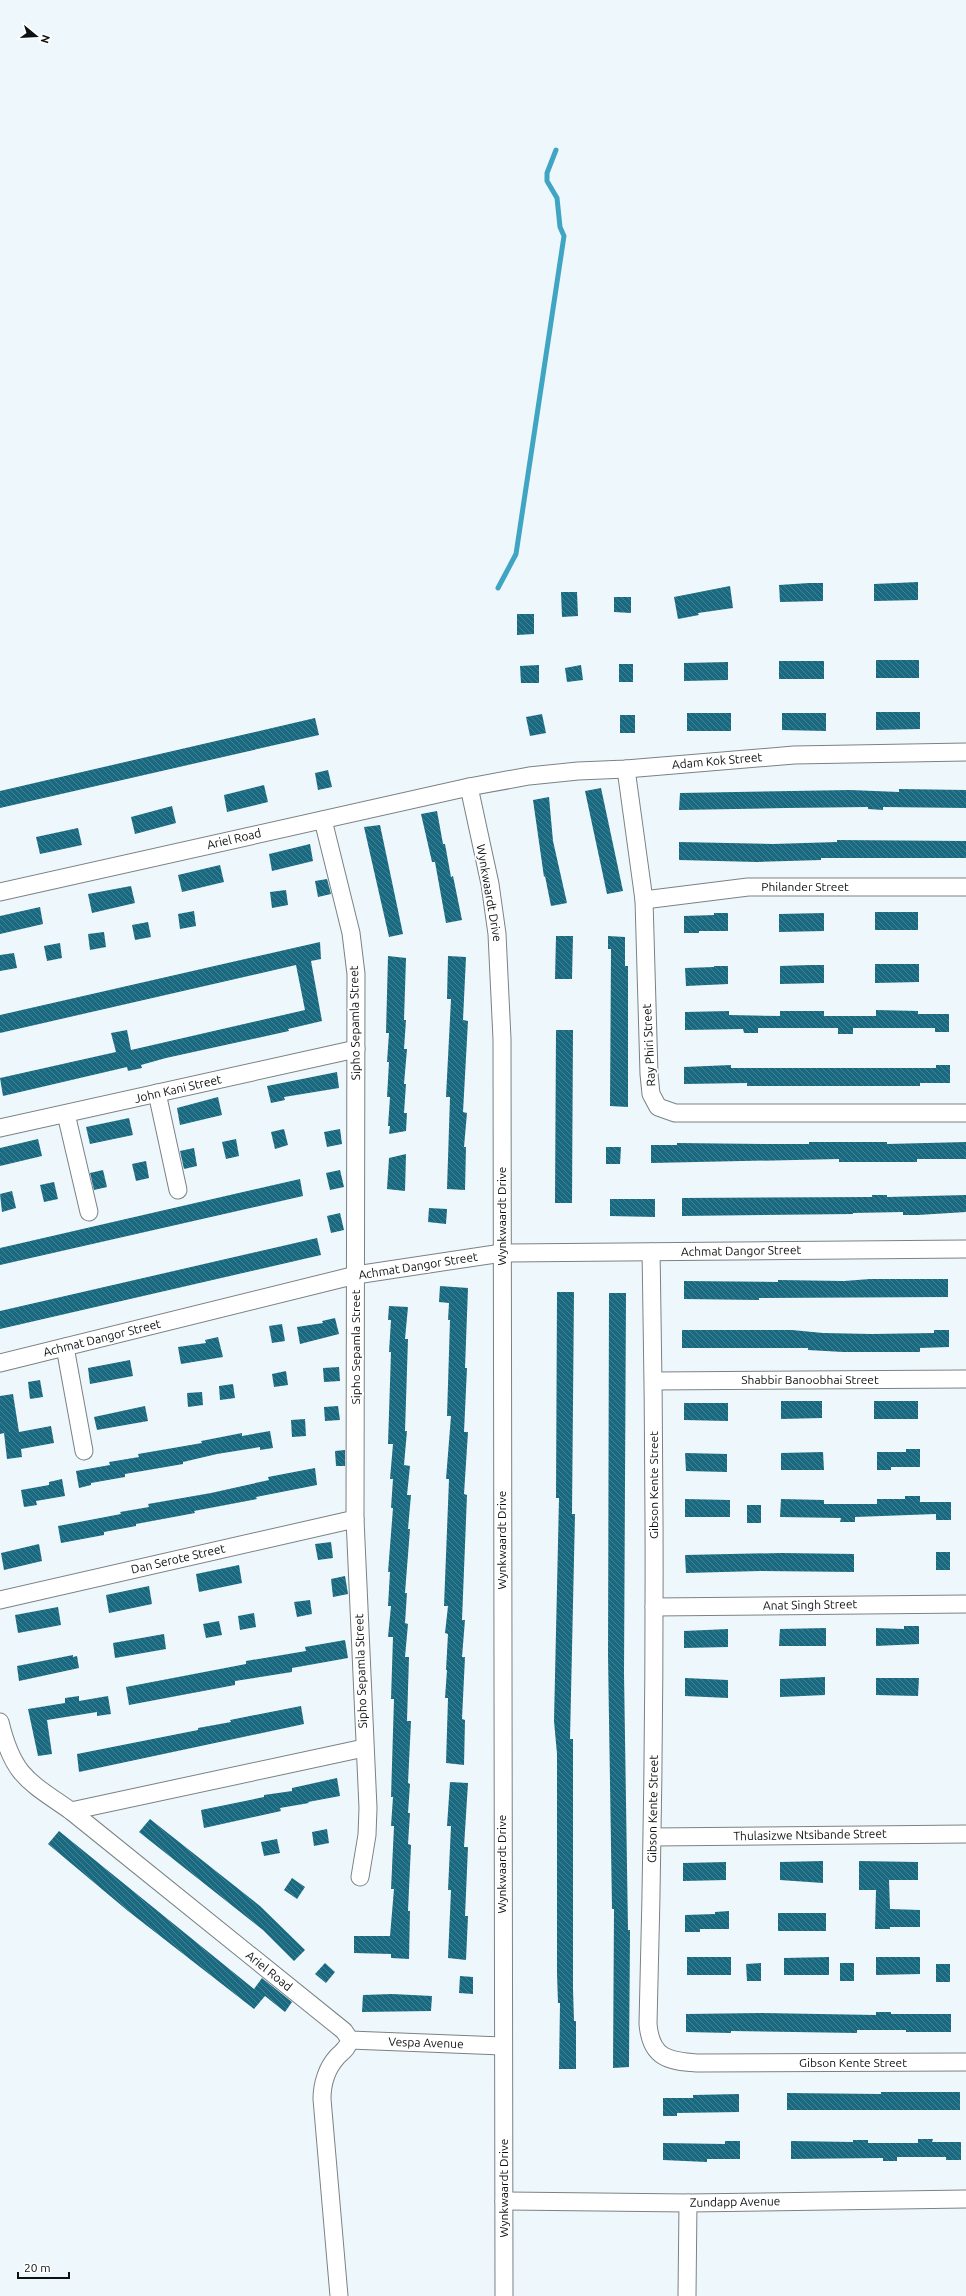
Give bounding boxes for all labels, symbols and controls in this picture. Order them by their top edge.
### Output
north arrow [16,16,56,56]
text: N [39,33,52,45]
street label: Adam Kok Street [671,750,763,771]
street label: Ariel Road [205,826,262,851]
street label: Wynkwaardt Drive [475,843,504,943]
street label: Philander Street [761,880,849,893]
street label: Sipho Sepamla Street [347,965,362,1081]
street label: Ray Phiri Street [640,1003,657,1087]
street label: John Kani Street [133,1072,223,1105]
street label: Wynkwaardt Drive [495,1167,508,1265]
street label: Achmat Dangor Street [681,1243,802,1258]
street label: Achmat Dangor Street [357,1250,479,1281]
street label: Sipho Sepamla Street [349,1289,362,1404]
street label: Achmat Dangor Street [42,1317,162,1358]
street label: Shabbir Banoobhai Street [741,1373,879,1386]
street label: Gibson Kente Street [647,1431,660,1539]
street label: Wynkwaardt Drive [495,1491,508,1589]
street label: Dan Serote Street [130,1541,227,1576]
street label: Anat Singh Street [763,1597,858,1612]
street label: Sipho Sepamla Street [352,1613,369,1729]
street label: Gibson Kente Street [645,1755,660,1863]
street label: Wynkwaardt Drive [495,1815,508,1913]
street label: Thulasizwe Ntsibande Street [733,1827,887,1842]
street label: Ariel Road [244,1948,295,1993]
street label: Vespa Avenue [388,2035,464,2050]
street label: Gibson Kente Street [799,2056,907,2069]
street label: Wynkwaardt Drive [497,2139,510,2237]
street label: Zundapp Avenue [689,2194,781,2209]
scale bar [18,2254,69,2280]
text: 20 m [24,2261,51,2274]

